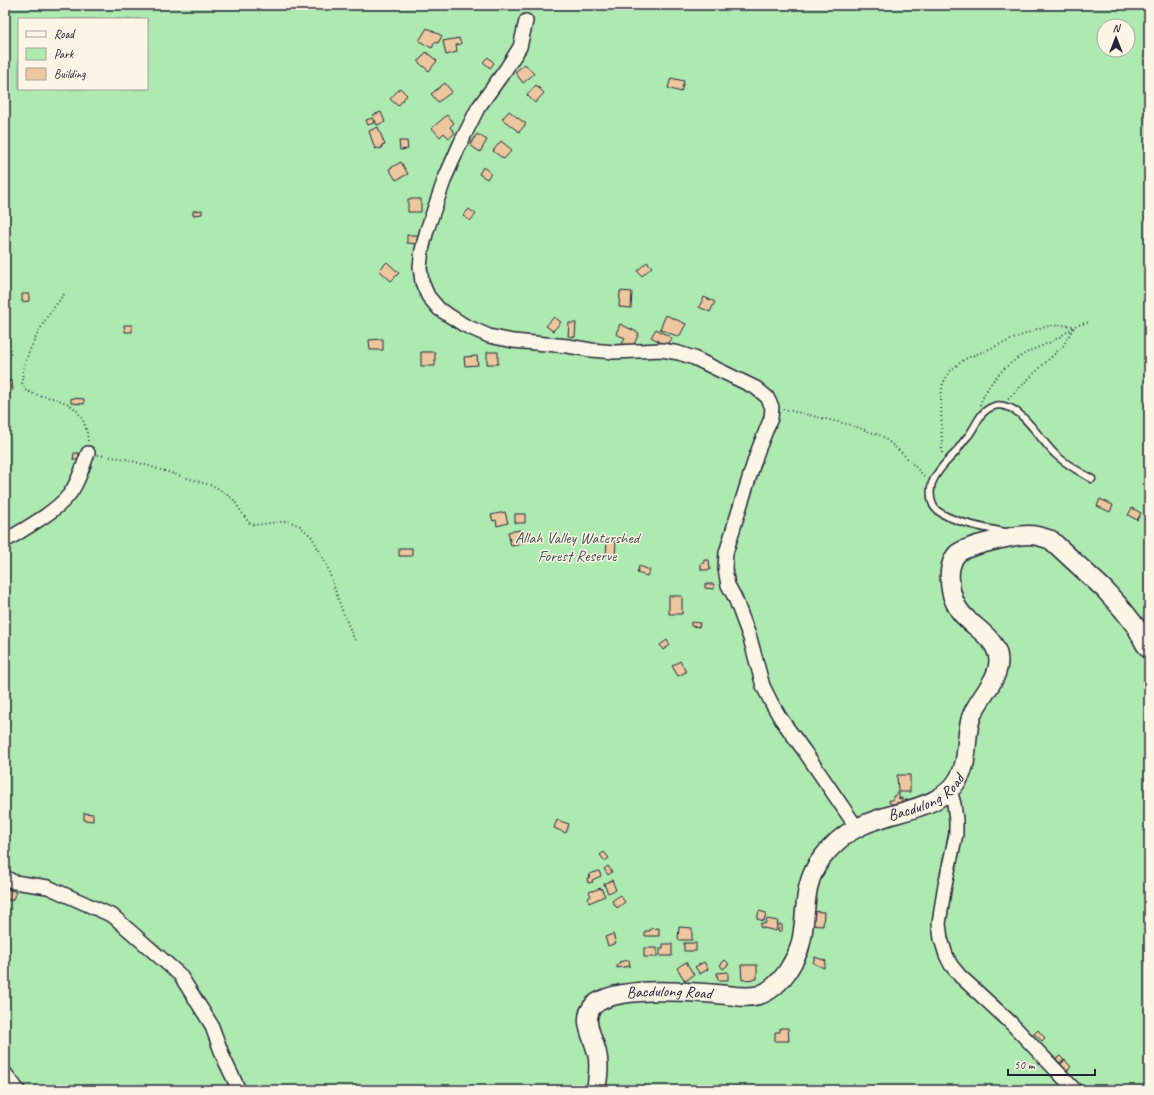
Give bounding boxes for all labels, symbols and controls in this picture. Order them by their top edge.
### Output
legend [18,18,148,90]
north arrow [1096,18,1136,58]
text: N [1113,21,1122,35]
text: Road [54,26,76,42]
text: Park [54,46,75,62]
text: Building [54,66,86,82]
park label: Allah Valley Watershed Forest Reserve [515,528,642,566]
street label: Bacdulong Road [886,768,970,826]
street label: Bacdulong Road [625,981,715,1004]
scale bar [1008,1051,1095,1077]
text: 50 m [1014,1057,1036,1073]

